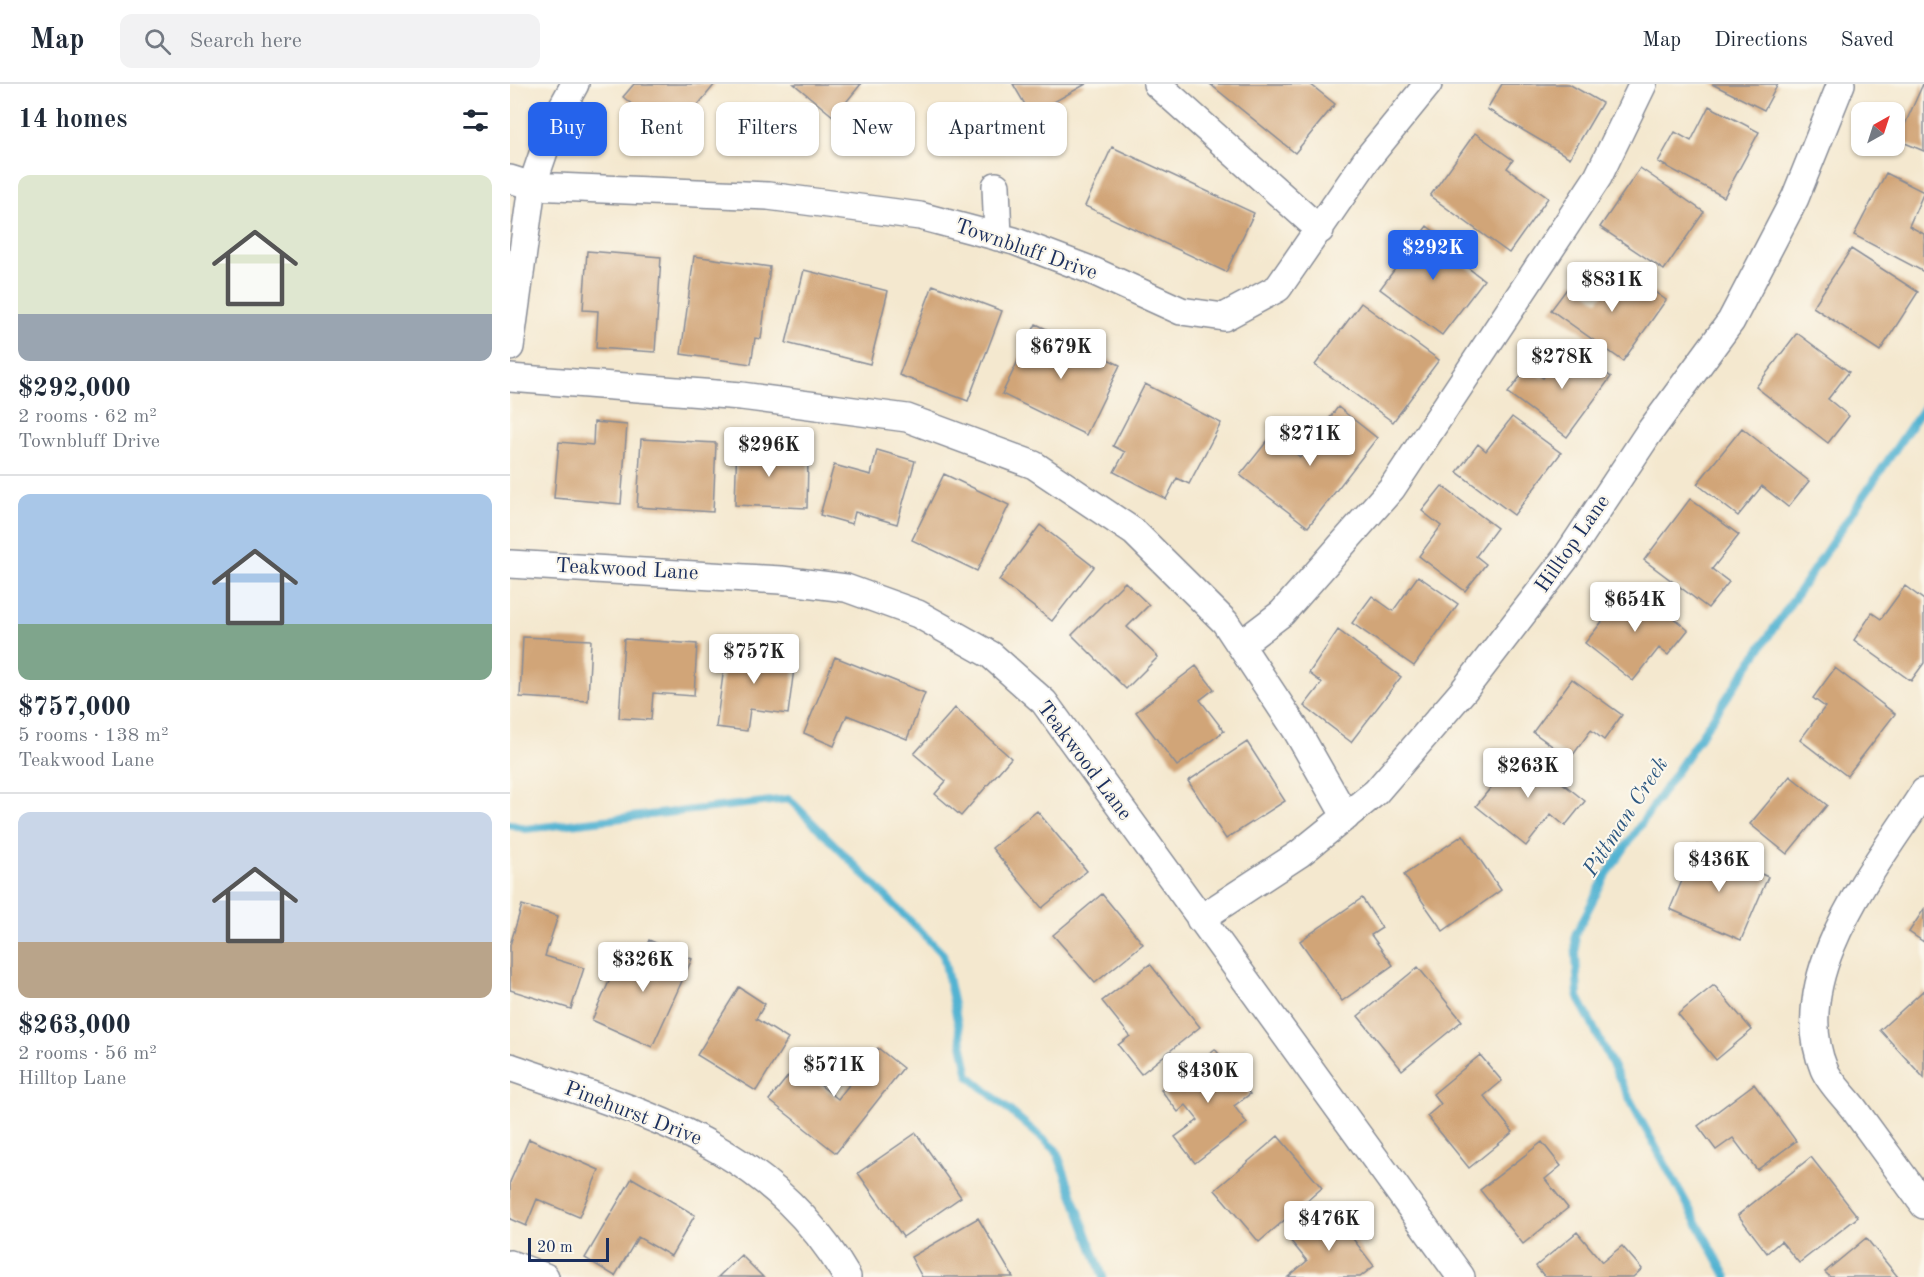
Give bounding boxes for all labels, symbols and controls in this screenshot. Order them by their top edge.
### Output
search box [120,14,540,68]
icon: search [141,25,174,58]
text: Map [30,27,84,55]
text: Search here [189,30,302,52]
text: Map [1642,30,1681,51]
text: Directions [1714,30,1808,51]
text: Saved [1841,30,1894,51]
chip: Buy [528,102,607,156]
chip: Rent [619,102,704,156]
chip: Filters [716,102,819,156]
chip: New [831,102,915,156]
chip: Apartment [927,102,1067,156]
north arrow [1851,102,1905,156]
map controls [1851,102,1905,156]
icon: filters [459,104,492,137]
text: 14 homes [18,107,127,133]
icon: home [201,214,309,322]
street label: Townbluff Drive [952,216,1100,284]
pin: $292K [1391,230,1475,281]
text: $292K [1402,239,1464,259]
pin: $831K [1570,262,1654,313]
text: $831K [1581,271,1643,291]
pin: $679K [1019,329,1103,380]
text: $679K [1030,338,1092,358]
pin: $278K [1520,339,1604,390]
text: $278K [1531,348,1593,368]
text: $292,000 [18,376,131,402]
text: 2 rooms · 62 m² [18,407,157,427]
pin: $271K [1268,416,1352,467]
text: $271K [1279,425,1341,445]
pin: $296K [727,427,811,478]
text: Townbluff Drive [18,432,160,452]
text: $296K [738,436,800,456]
street label: Hilltop Lane [1532,491,1614,597]
icon: home [201,533,309,641]
street label: Teakwood Lane [555,556,699,584]
pin: $654K [1593,582,1677,633]
text: $654K [1604,591,1666,611]
pin: $757K [712,634,796,685]
text: $757K [723,643,785,663]
text: $757,000 [18,695,131,721]
street label: Teakwood Lane [1033,698,1135,824]
text: 5 rooms · 138 m² [18,726,168,746]
pin: $263K [1486,748,1570,799]
text: Teakwood Lane [18,751,154,771]
water label: Pittman Creek [1579,753,1673,881]
text: $263K [1497,757,1559,777]
pin: $436K [1677,842,1761,893]
icon: home [201,851,309,959]
text: $436K [1688,851,1750,871]
pin: $326K [601,942,685,993]
text: $326K [612,951,674,971]
text: $263,000 [18,1013,131,1039]
text: 2 rooms · 56 m² [18,1044,157,1064]
pin: $571K [792,1047,876,1098]
pin: $430K [1166,1053,1250,1104]
text: $571K [803,1056,865,1076]
text: $430K [1177,1062,1239,1082]
text: Hilltop Lane [18,1069,126,1089]
street label: Pinehurst Drive [562,1078,704,1150]
pin: $476K [1287,1201,1371,1252]
text: $476K [1298,1210,1360,1230]
scale bar [528,1235,609,1262]
text: 20 m [537,1240,573,1256]

